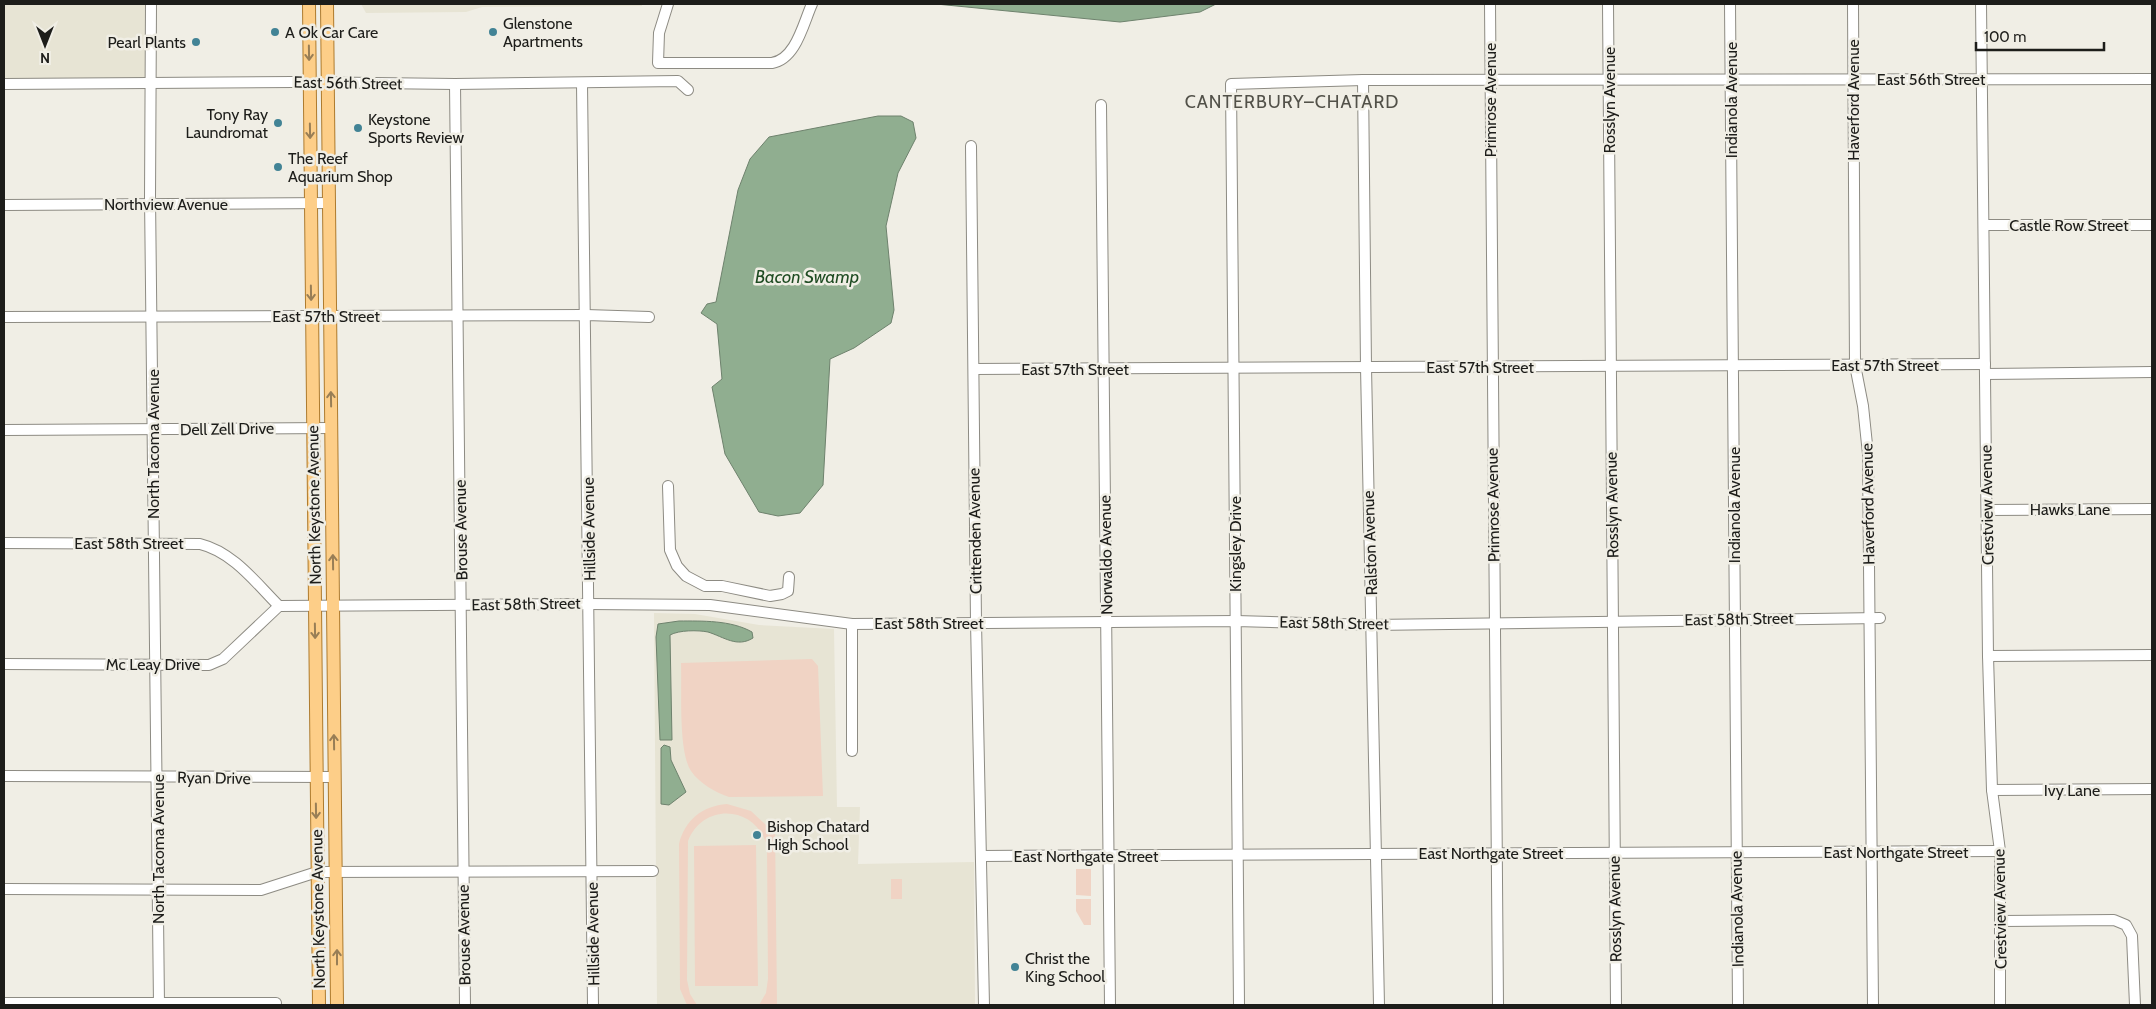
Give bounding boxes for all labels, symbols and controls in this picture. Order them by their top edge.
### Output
place label: Glenstone Apartments [503,14,583,51]
north arrow [20,20,70,70]
scale bar [1976,20,2104,52]
place label: A Ok Car Care [285,23,378,42]
marker: A Ok Car Care [269,26,281,38]
marker: Glenstone Apartments [487,26,499,38]
text: 100 m [1984,28,2026,46]
place label: Pearl Plants [107,33,186,52]
marker: Pearl Plants [190,36,202,48]
street label: Haverford Avenue [1844,39,1863,161]
street label: Indianola Avenue [1722,42,1741,158]
street label: Primrose Avenue [1481,43,1500,157]
one-way arrow [304,44,314,60]
street label: Rosslyn Avenue [1600,47,1619,153]
text: N [40,49,50,67]
street label: East 56th Street [1877,70,1986,89]
street label: East 56th Street [293,73,403,93]
district label: CANTERBURY–CHATARD [1185,91,1399,113]
place label: Tony Ray Laundromat [186,105,269,142]
place label: Keystone Sports Review [368,110,465,147]
marker: Tony Ray Laundromat [272,117,284,129]
one-way arrow [305,122,315,139]
marker: Keystone Sports Review [352,122,364,134]
place label: The Reef Aquarium Shop [288,149,393,186]
marker: The Reef Aquarium Shop [272,161,284,173]
street label: Northview Avenue [104,195,228,214]
street label: Castle Row Street [2009,216,2129,235]
water label: Bacon Swamp [755,266,859,288]
one-way arrow [306,285,316,301]
street label: East 57th Street [272,307,380,326]
street label: East 57th Street [1831,356,1939,375]
street label: East 57th Street [1426,358,1534,377]
street label: East 57th Street [1021,360,1129,379]
street label: North Tacoma Avenue [144,369,163,519]
one-way arrow [326,391,336,408]
street label: Dell Zell Drive [180,419,274,439]
street label: North Keystone Avenue [303,425,325,585]
street label: Haverford Avenue [1857,443,1879,565]
street label: Crestview Avenue [1976,445,1998,565]
street label: Indianola Avenue [1725,447,1744,563]
street label: Primrose Avenue [1483,448,1503,562]
street label: Rosslyn Avenue [1602,452,1622,558]
street label: Crittenden Avenue [964,468,986,594]
street label: Hillside Avenue [579,477,599,581]
street label: Brouse Avenue [451,480,471,580]
street label: Ralston Avenue [1359,490,1381,596]
street label: Norwaldo Avenue [1095,495,1117,615]
street label: Kingsley Drive [1226,496,1245,592]
street label: Hawks Lane [2030,500,2110,519]
street label: East 58th Street [74,534,184,553]
one-way arrow [328,554,338,570]
street label: East 58th Street [471,594,581,614]
street label: East 58th Street [1684,609,1794,629]
street label: East 58th Street [1279,613,1389,633]
street label: East 58th Street [874,614,984,633]
one-way arrow [310,622,320,639]
street label: Mc Leay Drive [106,655,200,674]
one-way arrow [329,734,339,750]
street label: Ryan Drive [177,768,251,788]
street label: North Tacoma Avenue [149,774,168,924]
street label: Ivy Lane [2044,781,2100,800]
one-way arrow [312,803,321,819]
place label: Bishop Chatard High School [767,817,869,854]
street label: North Keystone Avenue [307,829,329,989]
marker: Bishop Chatard High School [751,829,763,841]
street label: East Northgate Street [1824,843,1969,862]
street label: East Northgate Street [1419,844,1564,863]
street label: East Northgate Street [1014,847,1159,866]
street label: Crestview Avenue [1989,849,2011,969]
street label: Indianola Avenue [1726,851,1748,967]
street label: Rosslyn Avenue [1605,856,1625,962]
street label: Hillside Avenue [583,882,603,986]
street label: Brouse Avenue [454,885,474,985]
one-way arrow [332,949,341,965]
place label: Christ the King School [1025,949,1105,986]
marker: Christ the King School [1009,961,1021,973]

